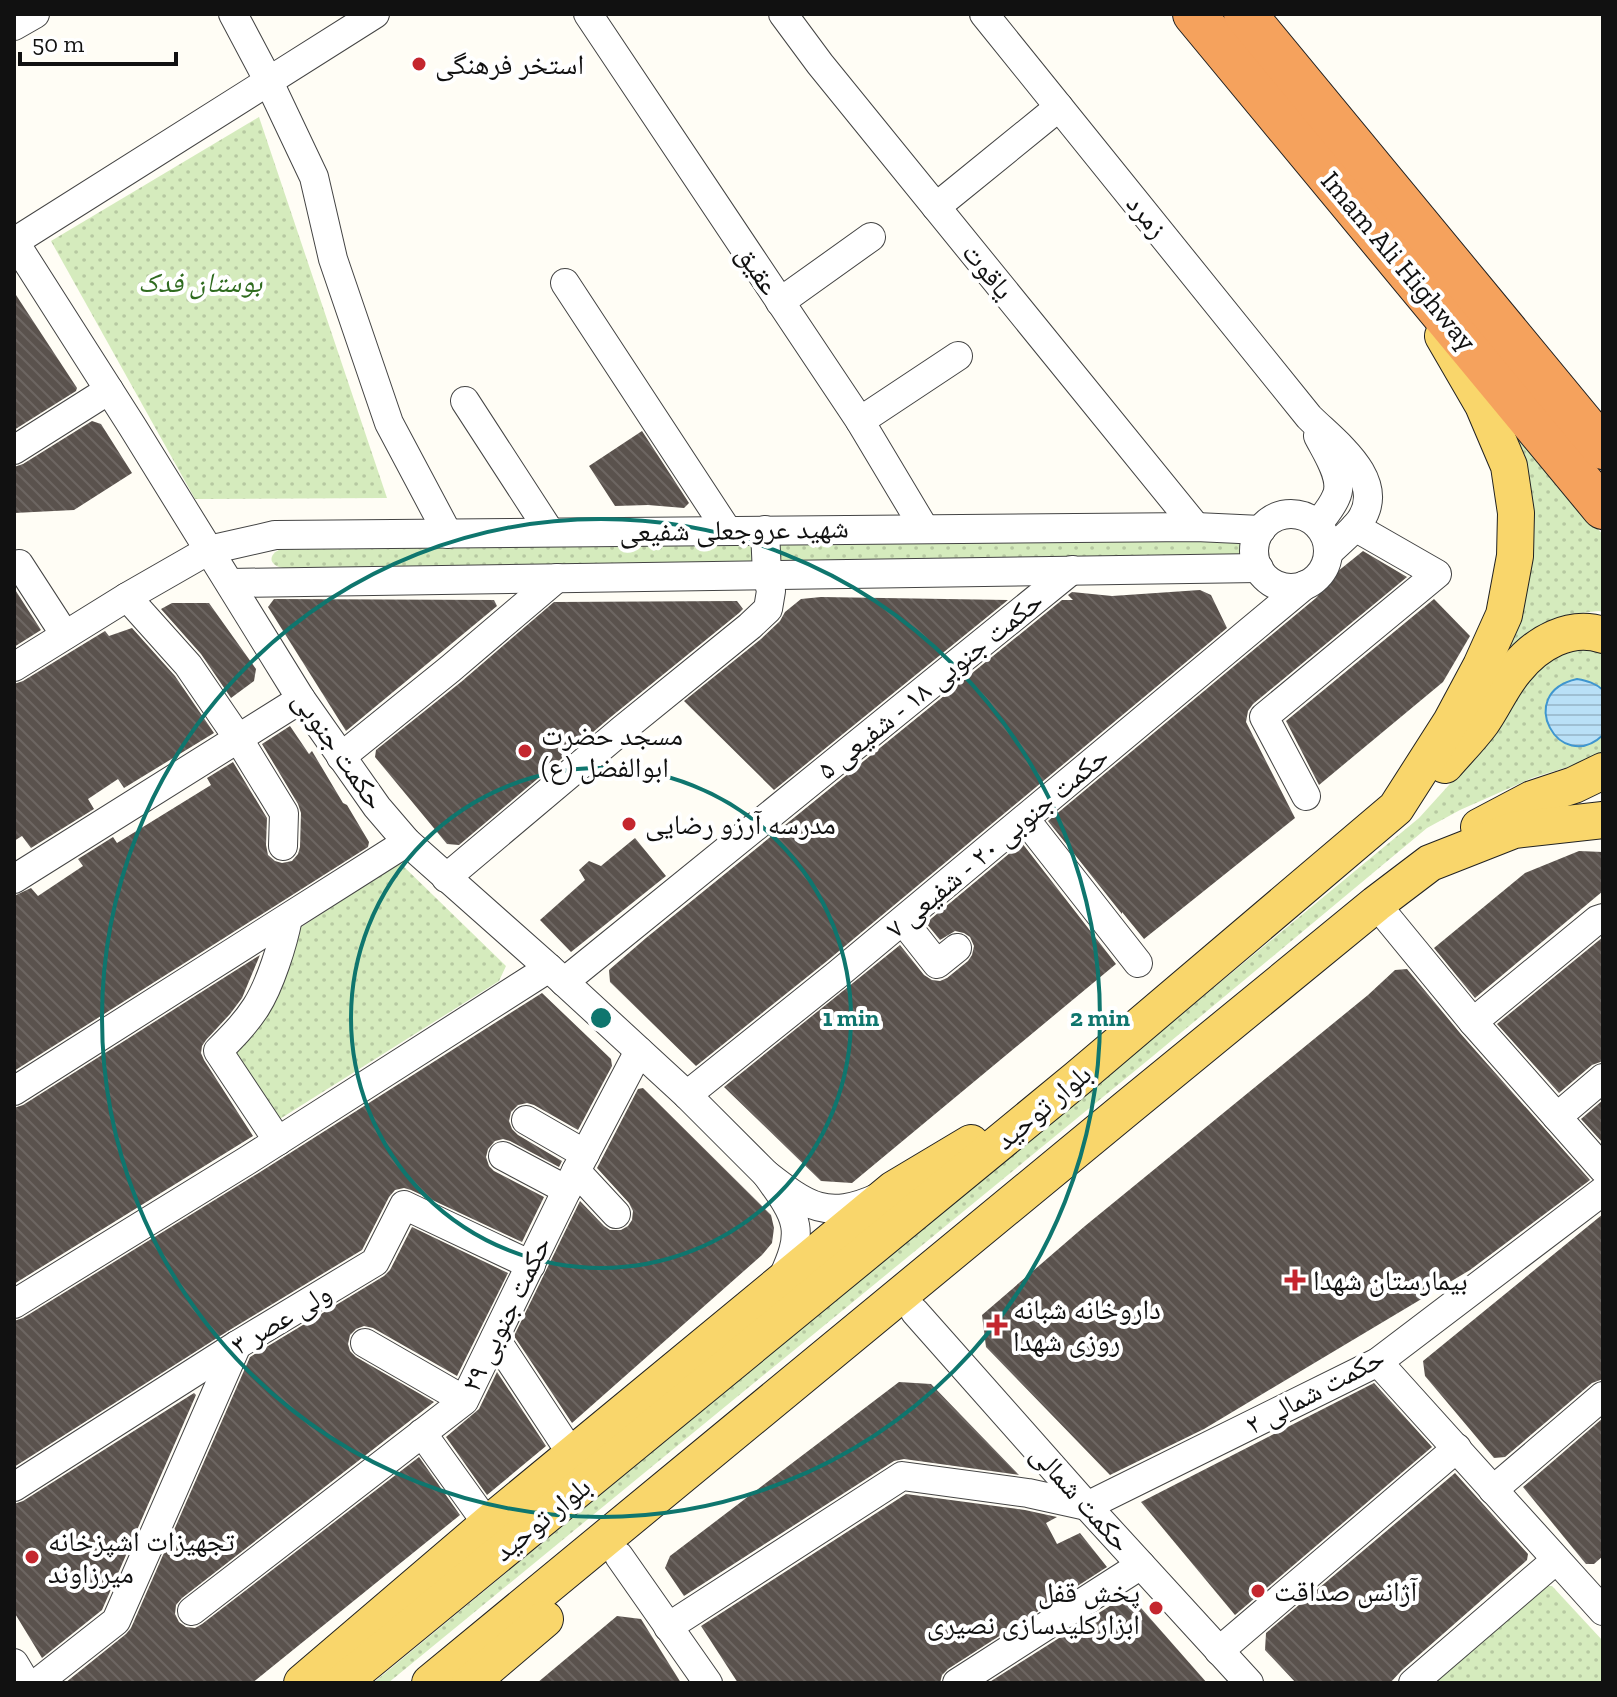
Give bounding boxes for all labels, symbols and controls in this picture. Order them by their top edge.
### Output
scale bar [20,16,176,66]
text: 50 m [32,29,85,58]
place label: استخر فرهنگی [435,48,584,82]
marker: استخر فرهنگی [410,55,428,73]
street label: Imam Ali Highway [1314,164,1484,358]
street label: زمرد [1120,188,1174,244]
street label: یاقوت [955,236,1021,306]
street label: عقیق [729,239,787,302]
park label: بوستان فدک [138,266,262,300]
street label: شهید عروجعلی شفیعی [619,512,849,549]
street label: حکمت جنوبی ۱۸ - شفیعی ۵ [811,584,1050,787]
street label: حکمت جنوبی [285,684,392,816]
place label: مسجد حضرت ابوالفضل (ع) [541,719,683,785]
street label: حکمت جنوبی ۲۰ - شفیعی ۷ [879,739,1116,946]
marker: مسجد حضرت ابوالفضل (ع) [516,742,534,760]
place label: مدرسه آرزو رضایی [645,808,836,842]
marker: مدرسه آرزو رضایی [620,815,638,833]
text: 1 min [823,1003,879,1032]
text: 2 min [1070,1003,1130,1032]
centre of rings [587,1004,615,1032]
street label: بلوار توحید [988,1057,1098,1157]
street label: حکمت جنوبی ۲۹ [454,1231,559,1398]
place label: بیمارستان شهدا [1313,1264,1468,1297]
marker: بیمارستان شهدا [1284,1269,1306,1291]
street label: ولی عصر ۳ [225,1276,338,1363]
place label: داروخانه شبانه روزی شهدا [1013,1293,1161,1358]
marker: داروخانه شبانه روزی شهدا [988,1316,1006,1334]
street label: حکمت شمالی ۲ [1240,1341,1391,1442]
street label: حکمت شمالی [1023,1437,1138,1559]
street label: بلوار توحید [487,1470,597,1568]
place label: تجهیزات اشپزخانه میرزاوند [48,1525,235,1590]
marker: تجهیزات اشپزخانه میرزاوند [23,1548,41,1566]
place label: آژانس صداقت [1274,1575,1418,1609]
place label: پخش قفل ابزارکلیدسازی نصیری [927,1576,1140,1641]
marker: آژانس صداقت [1249,1582,1267,1600]
marker: پخش قفل ابزارکلیدسازی نصیری [1147,1599,1165,1617]

